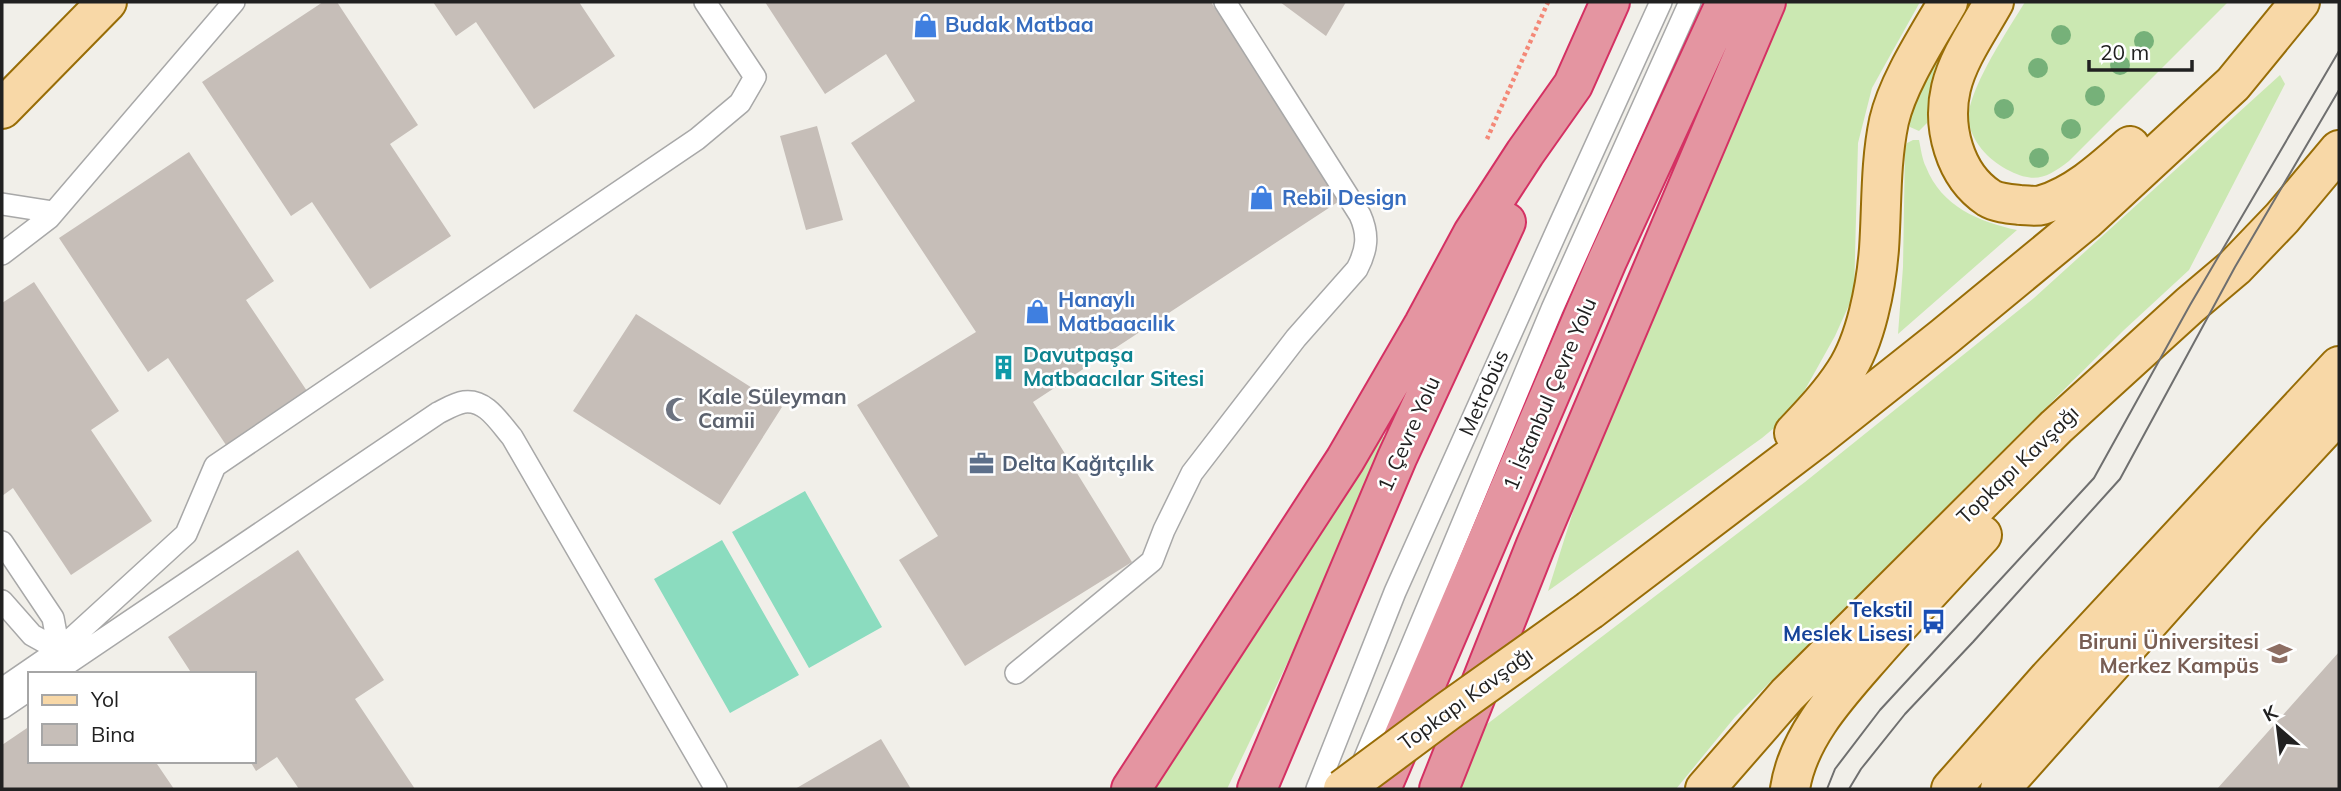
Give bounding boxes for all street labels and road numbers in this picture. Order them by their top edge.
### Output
street label: 1. İstanbul Çevre Yolu [1497,293,1601,494]
street label: Metrobüs [1453,346,1514,440]
street label: 1. Çevre Yolu [1371,372,1445,495]
street label: Topkapı Kavşağı [1951,400,2084,529]
street label: Topkapı Kavşağı [1393,641,1538,756]

